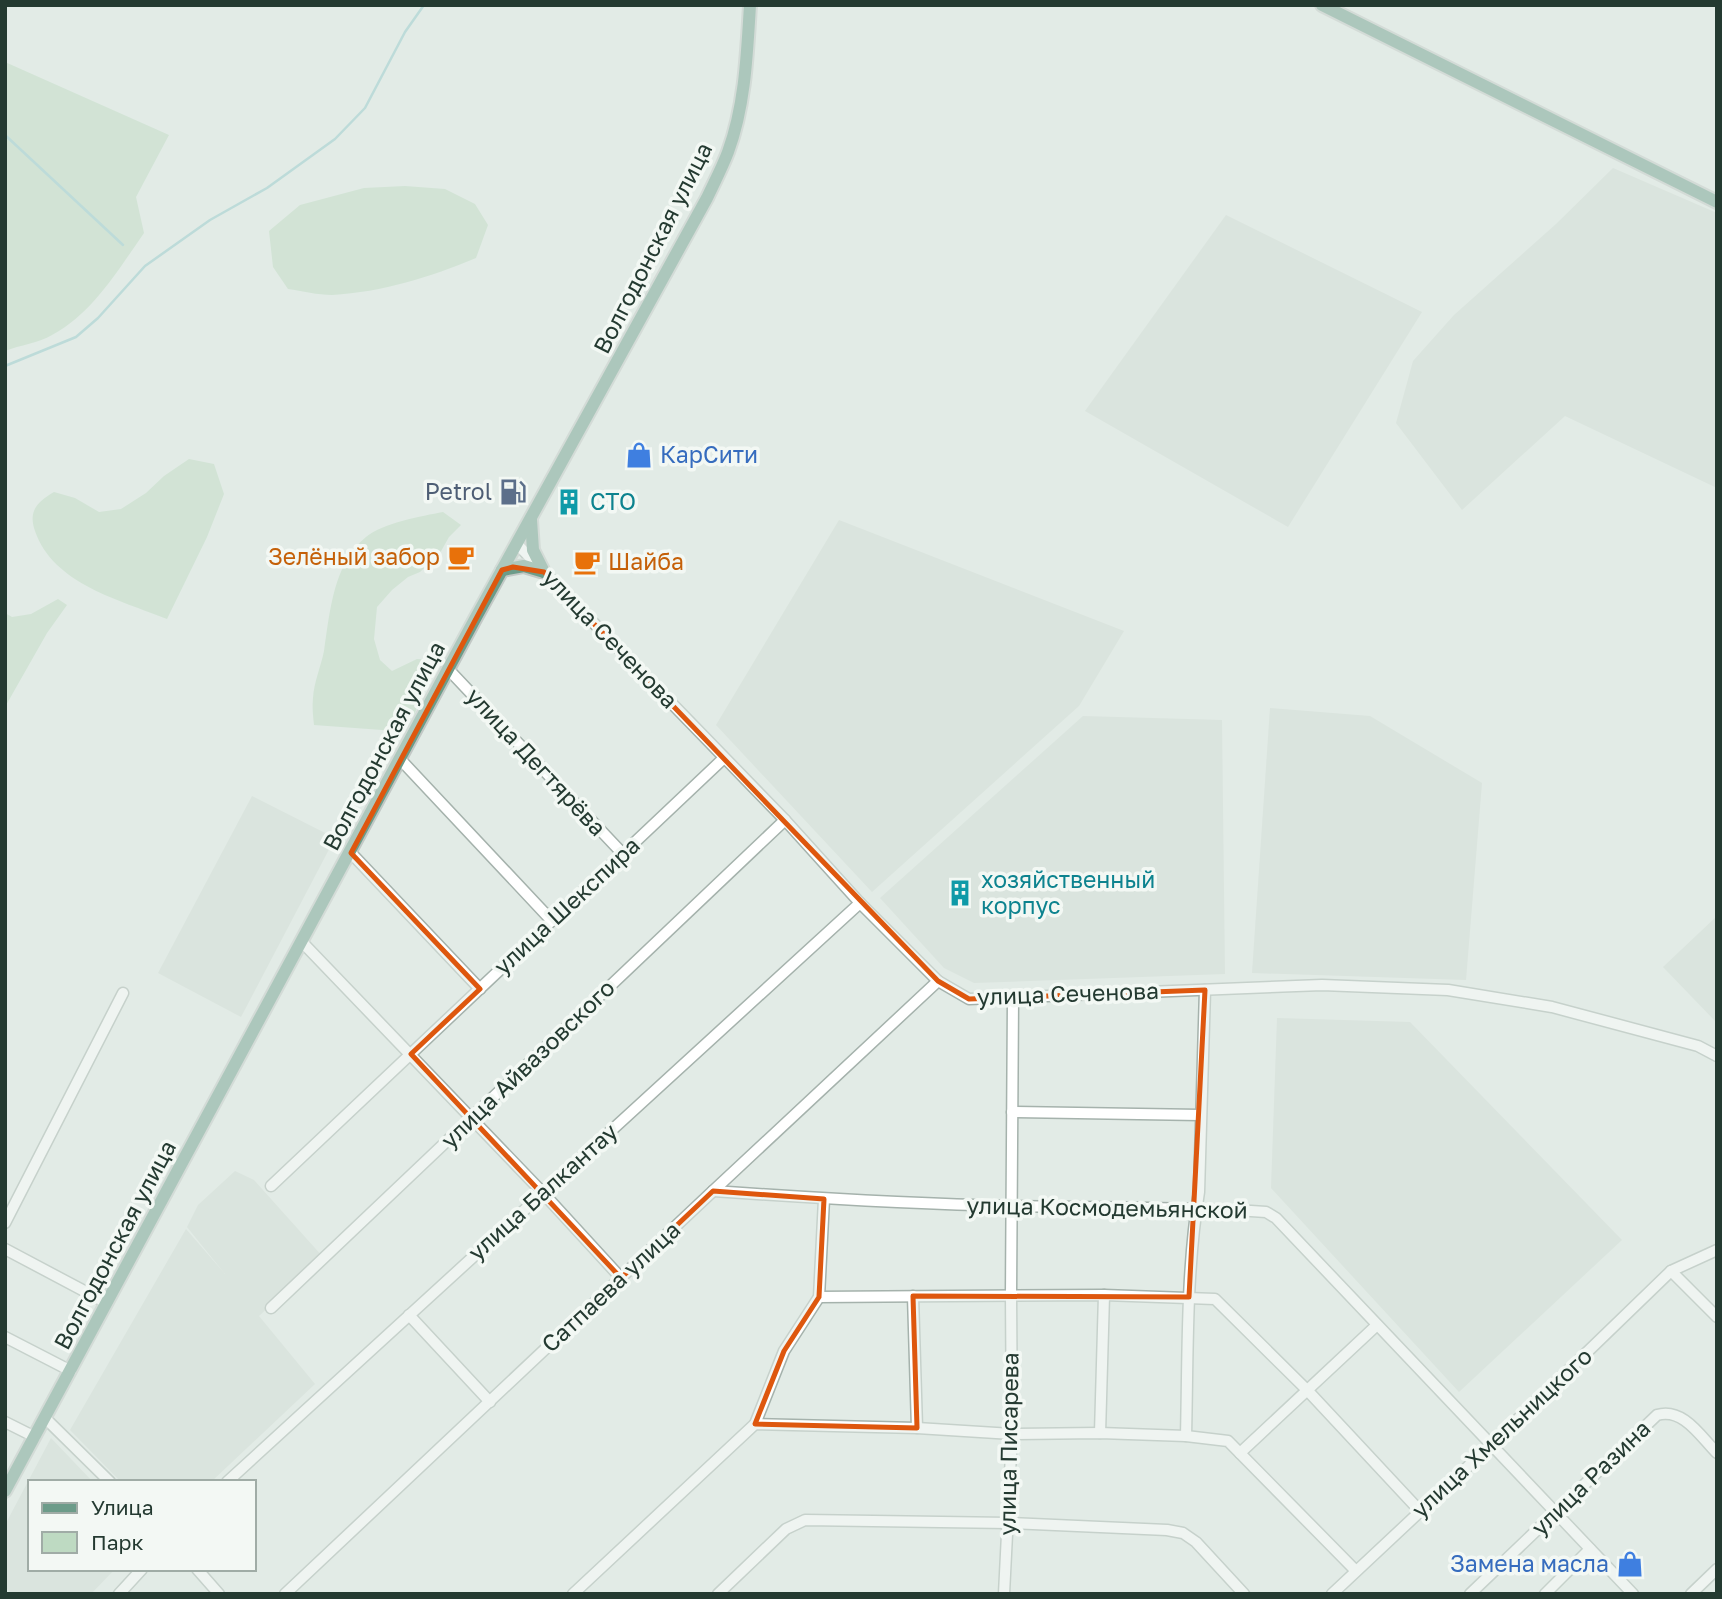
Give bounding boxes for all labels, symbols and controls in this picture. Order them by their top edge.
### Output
street label: Волгодонская улица [587,137,717,358]
shop icon: КарСити [624,440,654,470]
place label: КарСити [660,440,758,468]
place label: Petrol [425,477,492,505]
fuel station icon: Petrol [498,477,528,507]
building icon: СТО [554,487,584,517]
place label: СТО [590,487,636,515]
place label: Зелёный забор [268,542,440,570]
cafe icon: Зелёный забор [446,542,476,572]
cafe icon: Шайба [572,547,602,577]
place label: Шайба [608,547,684,575]
street label: улица Сеченова [537,563,684,714]
street label: Волгодонская улица [316,636,450,855]
street label: улица Дегтярёва [461,682,612,841]
street label: улица Шекспира [488,831,645,980]
place label: хозяйственный корпус [981,865,1155,919]
building icon: хозяйственный корпус [945,878,975,908]
street label: улица Айвазовского [435,973,620,1153]
street label: улица Сеченова [977,976,1159,1010]
street label: улица Балкантау [462,1117,623,1266]
street label: Волгодонская улица [47,1135,181,1354]
street label: улица Космодемьянской [966,1191,1248,1223]
street label: Сатпаева улица [535,1215,685,1358]
street label: улица Хмельницкого [1405,1341,1597,1523]
street label: улица Писарева [992,1352,1024,1536]
street label: улица Разина [1525,1414,1656,1541]
legend [28,1480,256,1571]
text: Улица [91,1494,154,1520]
text: Парк [91,1529,144,1555]
place label: Замена масла [1450,1549,1609,1577]
shop icon: Замена масла [1615,1549,1645,1579]

